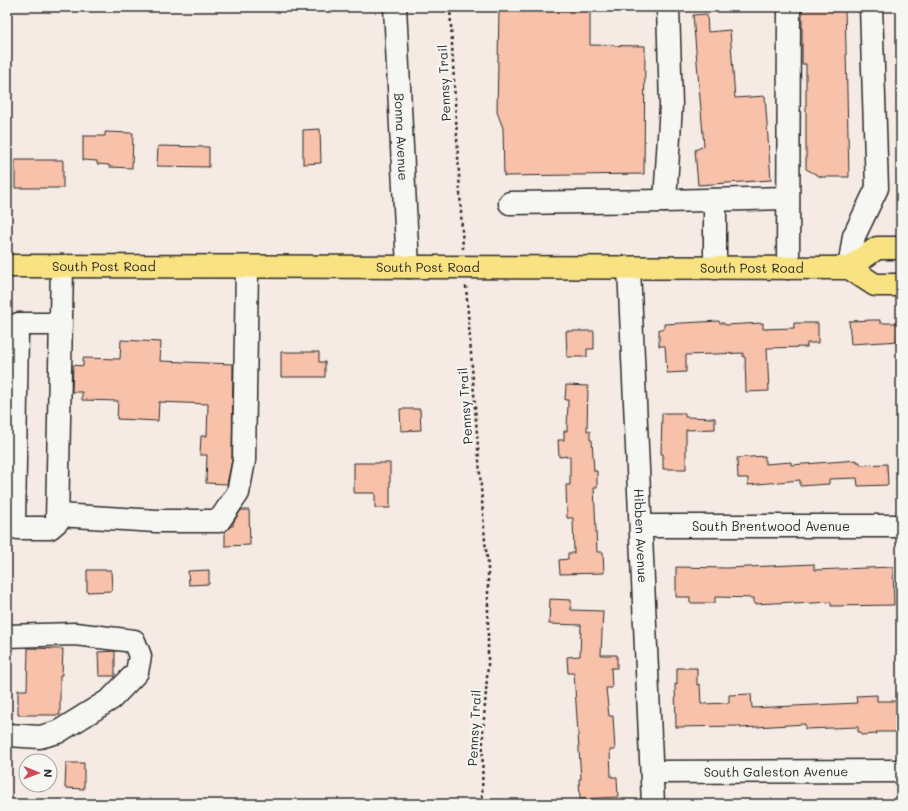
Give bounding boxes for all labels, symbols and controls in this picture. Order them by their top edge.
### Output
street label: Pennsy Trail [433,44,454,122]
street label: Bonna Avenue [391,93,413,181]
street label: South Post Road [52,257,156,274]
street label: South Post Road [376,258,480,275]
street label: South Post Road [700,259,804,276]
street label: Pennsy Trail [453,367,476,445]
street label: Hibben Avenue [631,488,652,583]
street label: South Brentwood Avenue [692,517,850,534]
street label: Pennsy Trail [463,689,484,767]
north arrow [18,753,58,793]
street label: South Galeston Avenue [704,762,848,780]
text: N [41,769,56,777]

